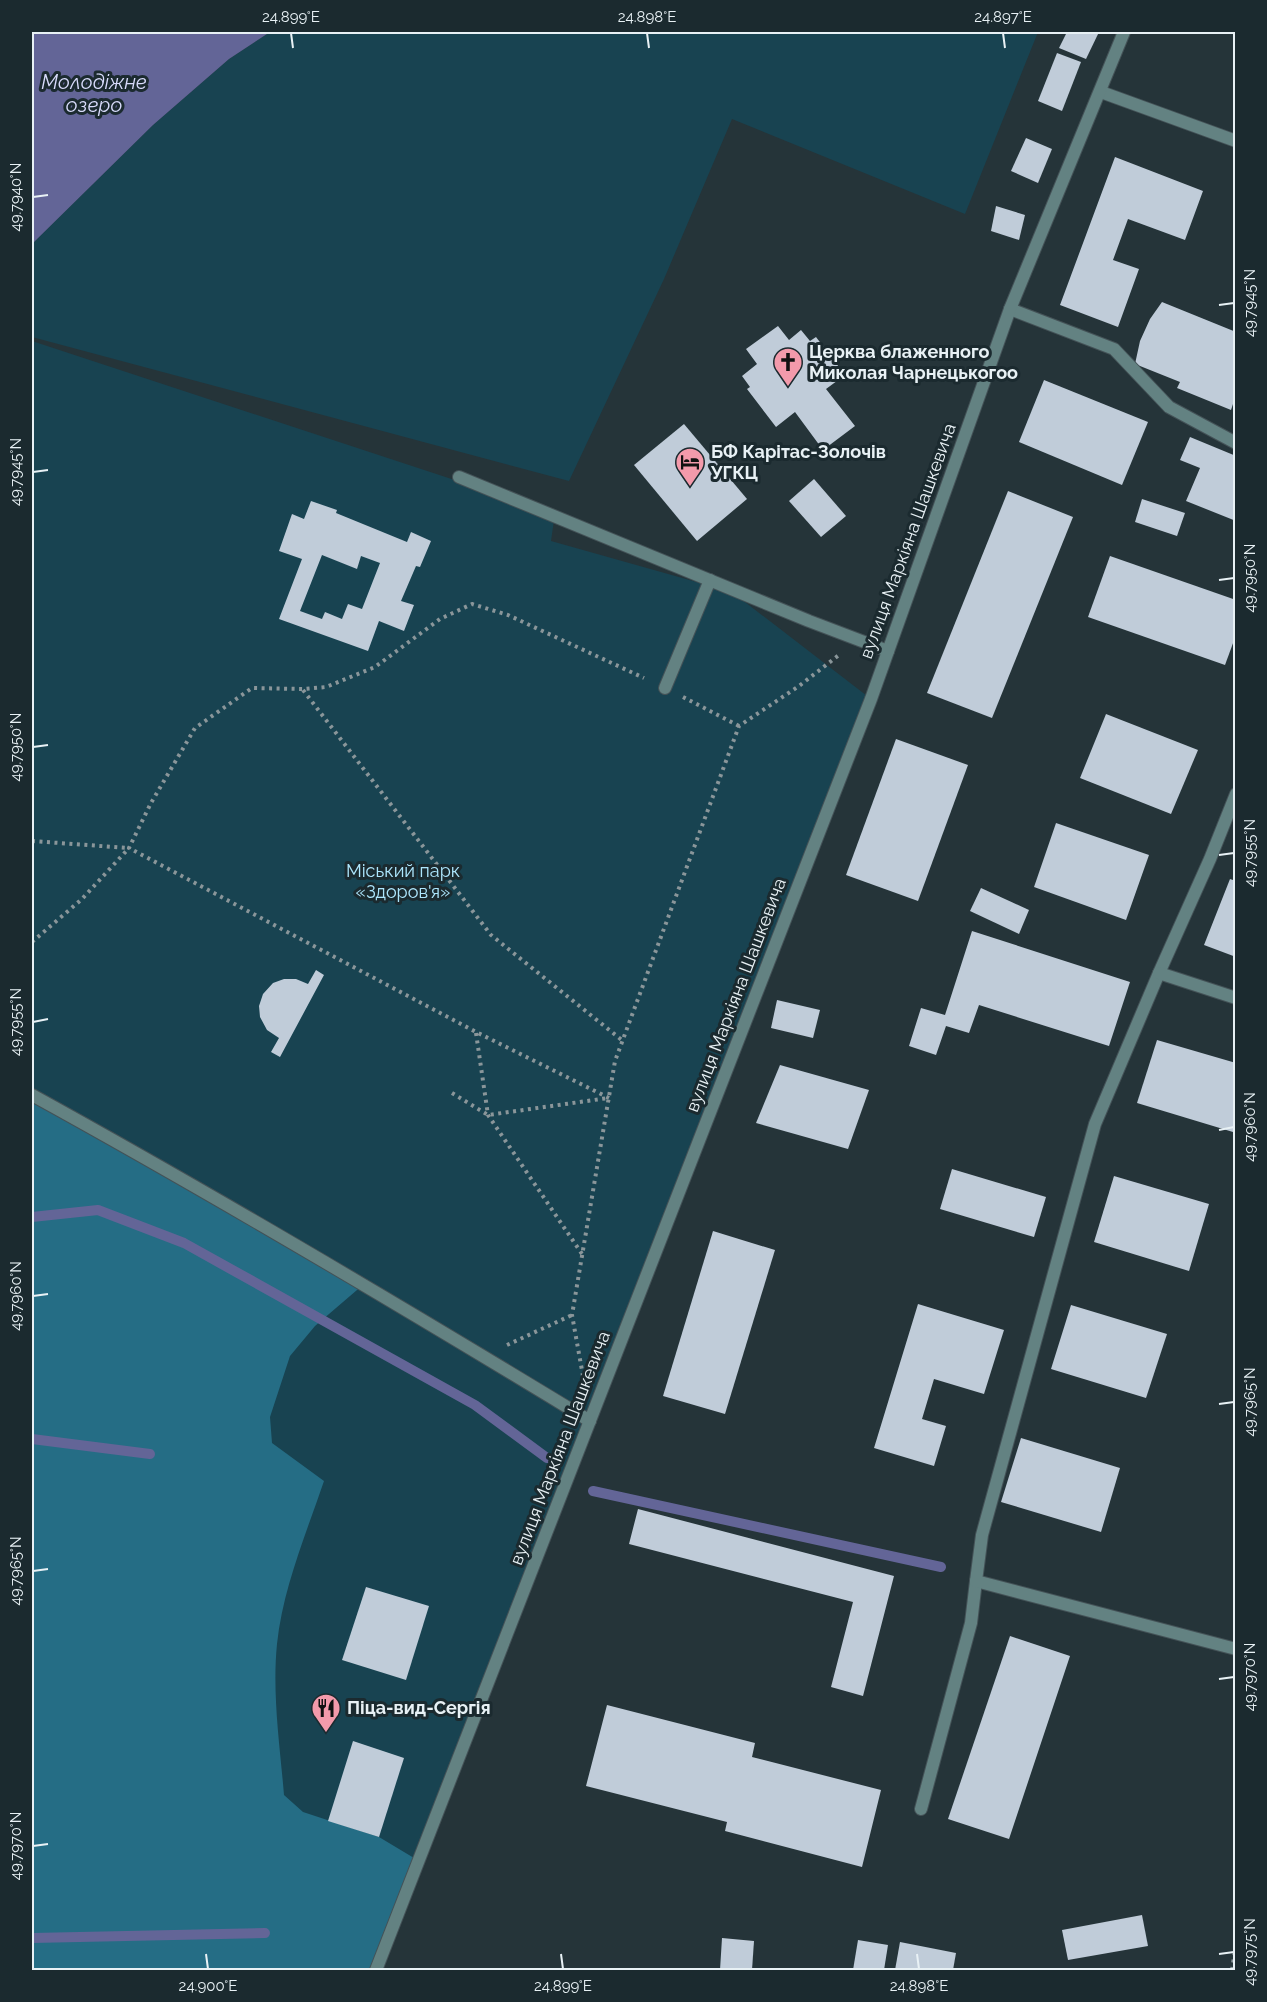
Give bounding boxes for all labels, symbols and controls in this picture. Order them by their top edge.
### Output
text: 24.899°E [262,8,320,26]
text: 24.898°E [618,8,676,26]
text: 24.897°E [974,8,1032,26]
water label: Молодіжне озеро [41,70,147,117]
text: 49.7940°N [7,163,25,231]
text: 49.7945°N [1241,269,1259,337]
place label: Церква блаженного Миколая Чарнецькогоо [809,341,1018,383]
church icon: Церква блаженного Миколая Чарнецькогоо [772,346,804,388]
street label: вулиця Маркіяна Шашкевича [855,420,960,661]
text: 49.7945°N [7,438,25,506]
place label: БФ Карітас-Золочів УГКЦ [710,441,886,483]
hotel icon: БФ Карітас-Золочів УГКЦ [674,446,706,488]
text: 49.7950°N [1241,544,1259,612]
text: 49.7950°N [7,713,25,781]
text: 49.7955°N [1241,819,1259,887]
park label: Міський парк «Здоров'я» [346,860,460,902]
street label: вулиця Маркіяна Шашкевича [681,875,790,1115]
text: 49.7955°N [7,988,25,1056]
text: 49.7960°N [1241,1092,1259,1162]
text: 49.7960°N [7,1261,25,1331]
street label: вулиця Маркіяна Шашкевича [505,1328,614,1568]
text: 49.7965°N [1241,1367,1259,1437]
text: 49.7965°N [7,1536,25,1606]
text: 49.7970°N [1241,1643,1259,1711]
restaurant icon: Піца-вид-Сергія [310,1692,342,1734]
place label: Піца-вид-Сергія [347,1697,491,1718]
text: 49.7970°N [7,1812,25,1880]
text: 49.7975°N [1241,1918,1259,1986]
text: 24.900°E [179,1977,237,1995]
text: 24.899°E [534,1977,592,1995]
text: 24.898°E [890,1977,948,1995]

